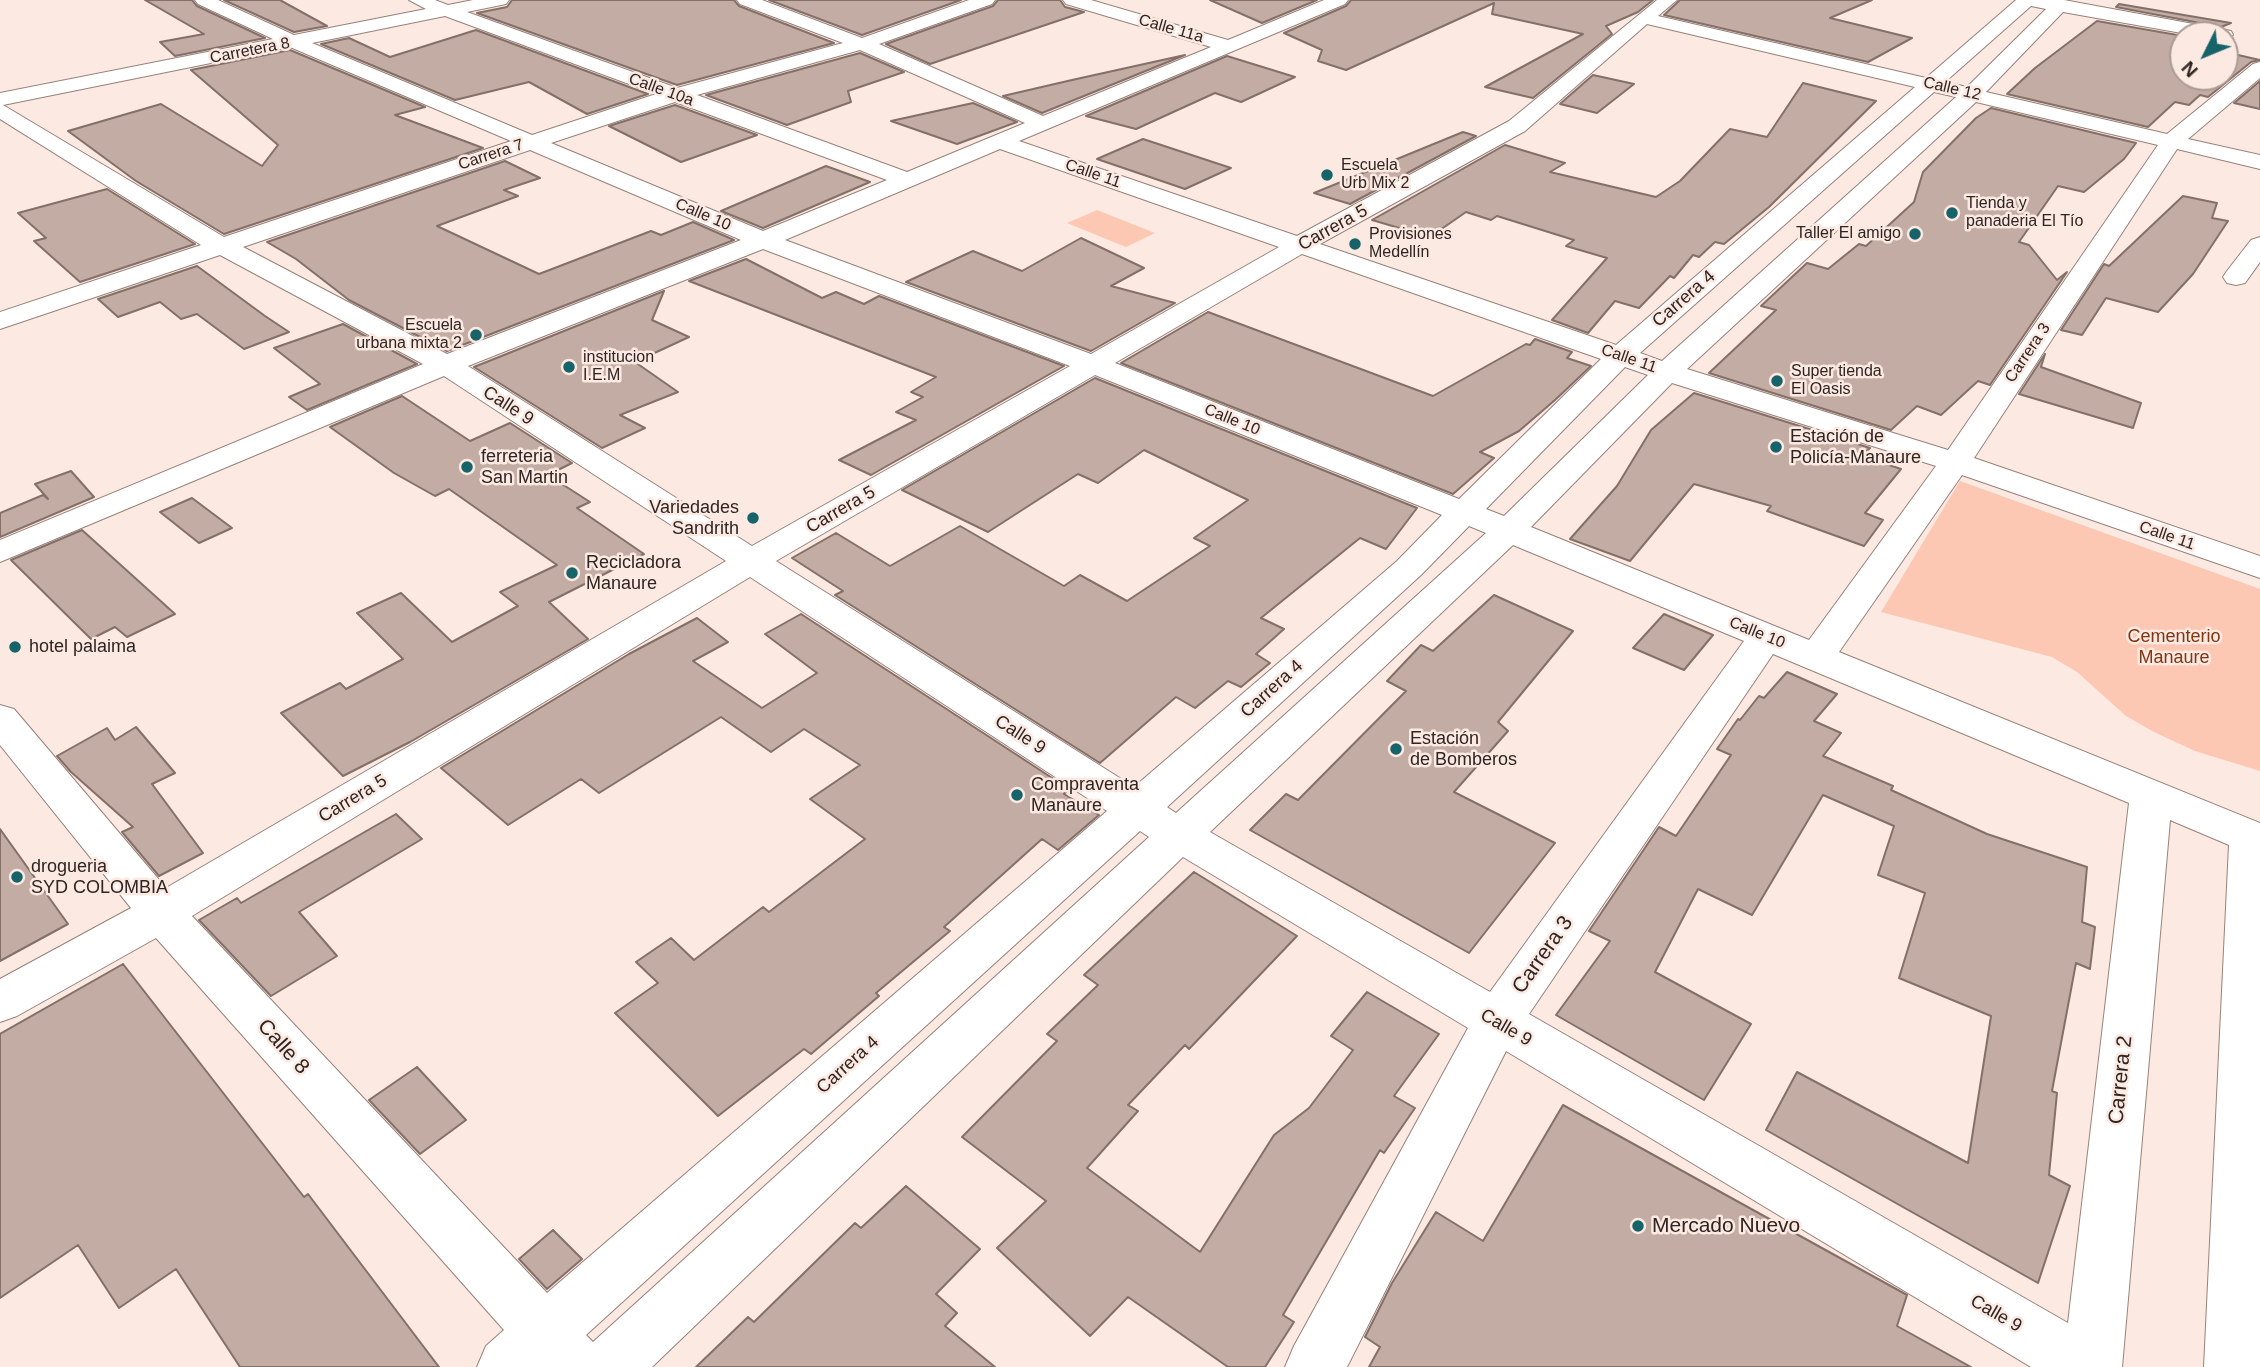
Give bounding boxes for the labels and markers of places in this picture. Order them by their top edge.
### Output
place label: Escuela Urb Mix 2 [1341,156,1409,194]
marker: Escuela Urb Mix 2 [1319,167,1335,183]
place label: Tienda y panaderia El Tío [1966,194,2083,232]
marker: Tienda y panaderia El Tío [1944,205,1960,221]
place label: Taller El amigo [1796,224,1901,244]
place label: Provisiones Medellín [1369,225,1452,263]
marker: Taller El amigo [1907,226,1923,242]
marker: Provisiones Medellín [1347,236,1363,252]
place label: Escuela urbana mixta 2 [356,316,462,354]
marker: Escuela urbana mixta 2 [468,327,484,343]
place label: institucion I.E.M [583,348,654,386]
marker: institucion I.E.M [561,359,577,375]
place label: Super tienda El Oasis [1791,362,1882,400]
marker: Super tienda El Oasis [1769,373,1785,389]
place label: Estación de Policía-Manaure [1790,426,1921,468]
marker: Estación de Policía-Manaure [1768,439,1784,455]
place label: ferreteria San Martin [481,446,568,489]
marker: ferreteria San Martin [459,459,475,475]
place label: Variedades Sandrith [649,497,739,540]
marker: Variedades Sandrith [745,510,761,526]
place label: Recicladora Manaure [586,552,681,594]
marker: Recicladora Manaure [564,565,580,581]
place label: hotel palaima [29,636,136,658]
marker: hotel palaima [7,639,23,655]
place label: Estación de Bomberos [1410,728,1517,770]
marker: Estación de Bomberos [1388,741,1404,757]
place label: Compraventa Manaure [1031,774,1139,816]
marker: Compraventa Manaure [1009,787,1025,803]
place label: drogueria SYD COLOMBIA [31,856,168,898]
marker: drogueria SYD COLOMBIA [9,869,25,885]
place label: Mercado Nuevo [1652,1213,1800,1239]
marker: Mercado Nuevo [1630,1218,1646,1234]

